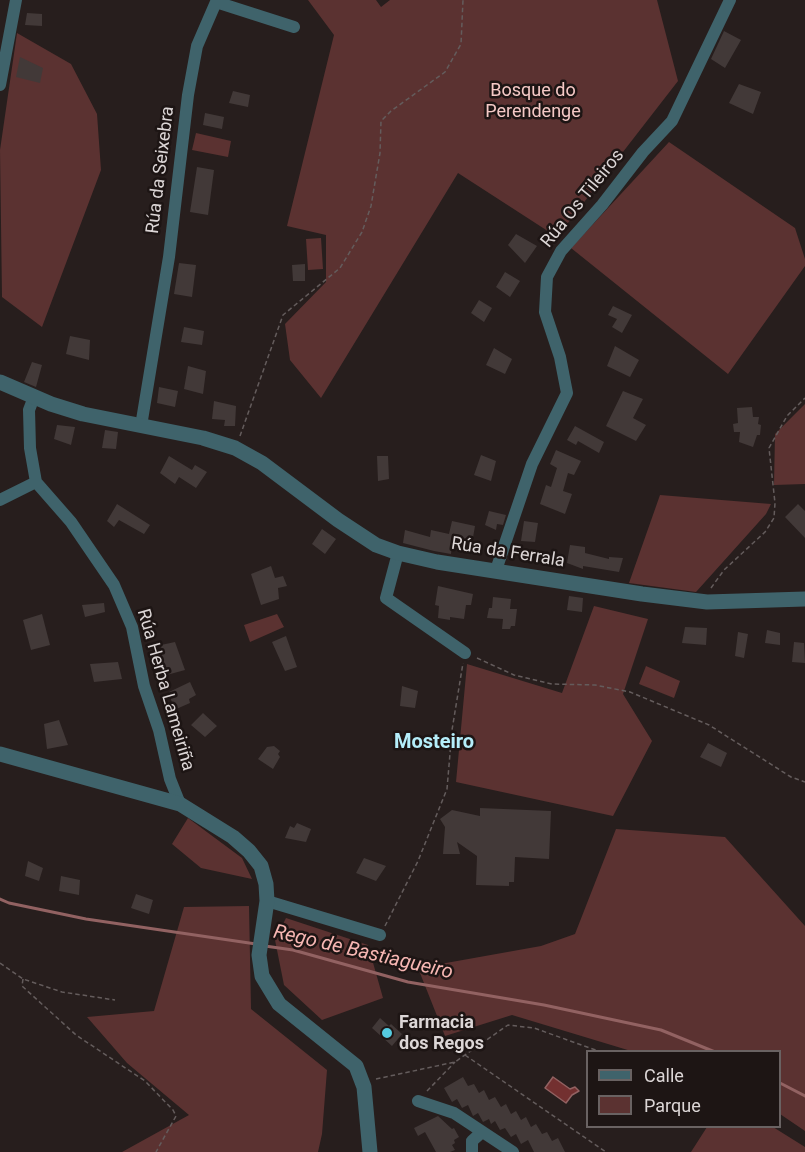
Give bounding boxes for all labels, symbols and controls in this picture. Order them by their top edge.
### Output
park label: Bosque do Perendenge [485,80,581,122]
street label: Rúa da Seixebra [142,105,180,235]
street label: Rúa Os Tileiros [537,145,629,253]
street label: Rúa da Ferrala [450,533,566,573]
street label: Rúa Herba Lameiriña [132,607,198,773]
district label: Mosteiro [394,731,474,755]
water label: Rego de Bastiagueiro [271,921,455,985]
place label: Farmacia dos Regos [399,1012,484,1054]
marker: Farmacia dos Regos [380,1026,394,1040]
legend [586,1050,781,1128]
text: Calle [644,1065,684,1086]
text: Parque [644,1095,701,1116]

